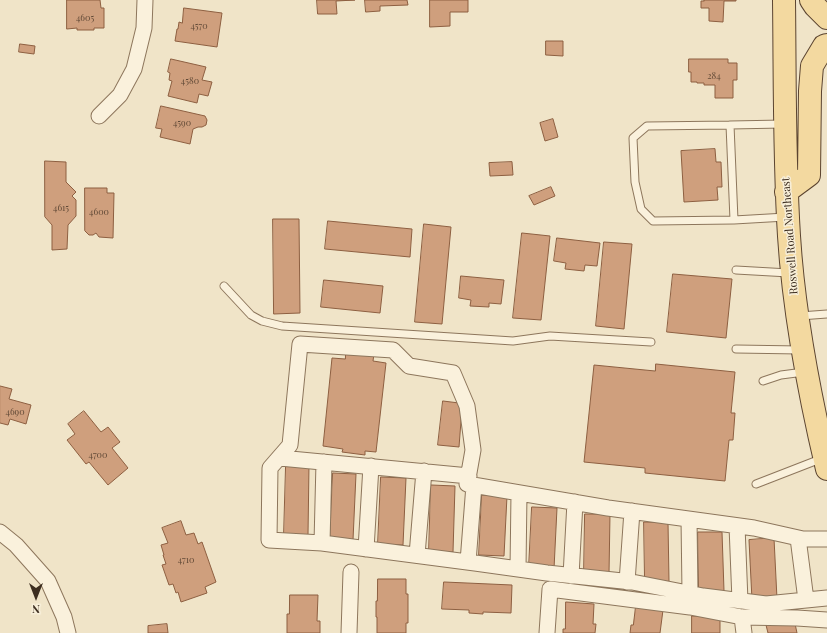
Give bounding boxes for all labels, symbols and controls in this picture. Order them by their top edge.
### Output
house number: 4605 [76,13,94,23]
house number: 4570 [190,21,208,31]
house number: 284 [707,71,721,81]
house number: 4580 [181,76,199,86]
house number: 4590 [173,118,191,128]
street label: Roswell Road Northeast [779,177,801,295]
house number: 4615 [53,203,69,213]
house number: 4600 [89,207,109,217]
house number: 4690 [5,407,25,417]
house number: 4700 [89,450,107,460]
house number: 4710 [178,555,194,565]
north arrow [16,577,56,617]
text: N [32,602,40,617]

